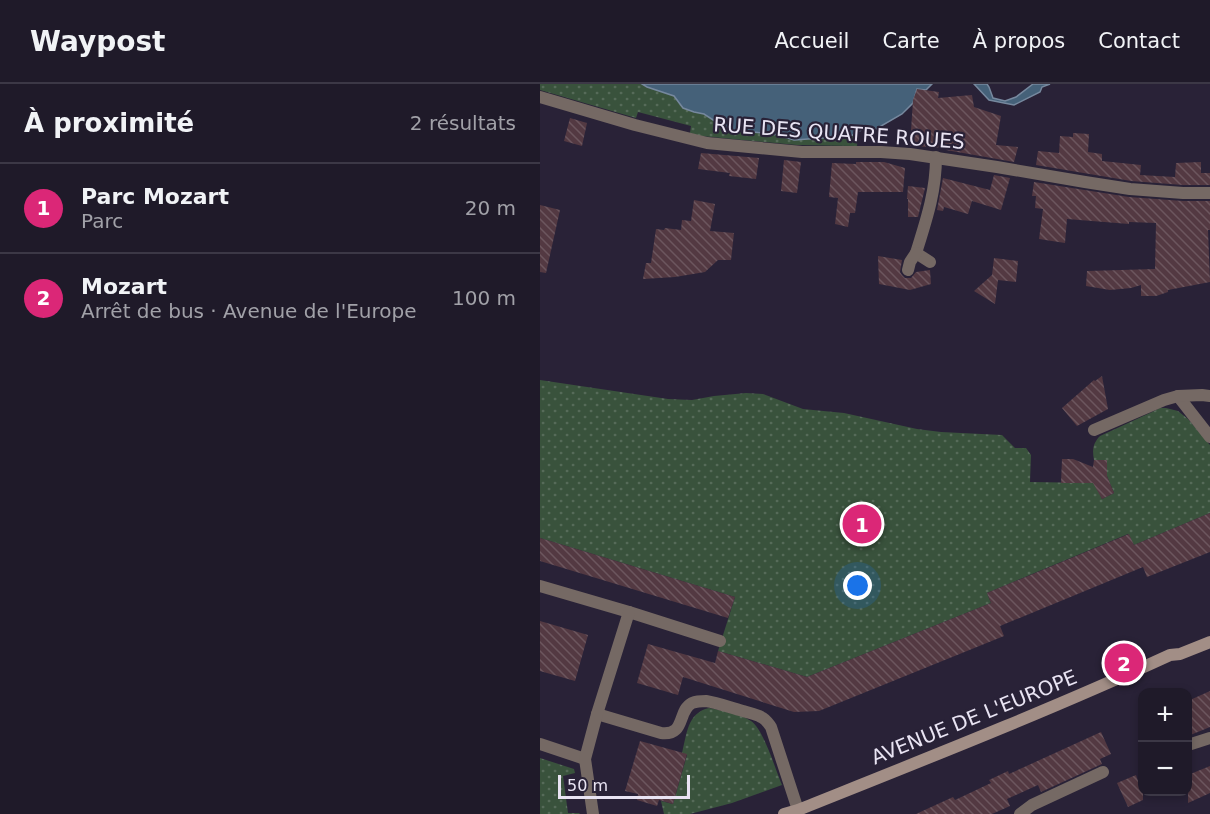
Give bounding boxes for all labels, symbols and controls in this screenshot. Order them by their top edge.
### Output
text: Waypost [30,25,166,58]
text: Accueil [774,29,849,53]
text: Carte [882,29,940,53]
text: À propos [973,29,1065,53]
text: Contact [1098,29,1180,53]
text: À proximité [24,108,194,138]
text: 2 résultats [410,111,516,135]
street label: RUE DES QUATRE ROUES [713,112,965,154]
text: Parc Mozart [81,184,229,209]
text: 1 [37,196,50,220]
text: 20 m [465,196,516,220]
text: Parc [81,209,123,233]
text: Mozart [81,274,167,299]
text: 2 [37,286,50,310]
text: 100 m [452,286,516,310]
text: Arrêt de bus · Avenue de l'Europe [81,299,416,323]
pin: 1 [842,502,882,546]
your location [843,571,872,600]
pin: 2 [1104,640,1144,686]
street label: AVENUE DE L'EUROPE [868,665,1080,769]
map controls [1138,688,1192,796]
button: + [1138,688,1192,742]
button: − [1138,742,1192,796]
scale bar [558,772,690,800]
text: 50 m [567,776,608,795]

